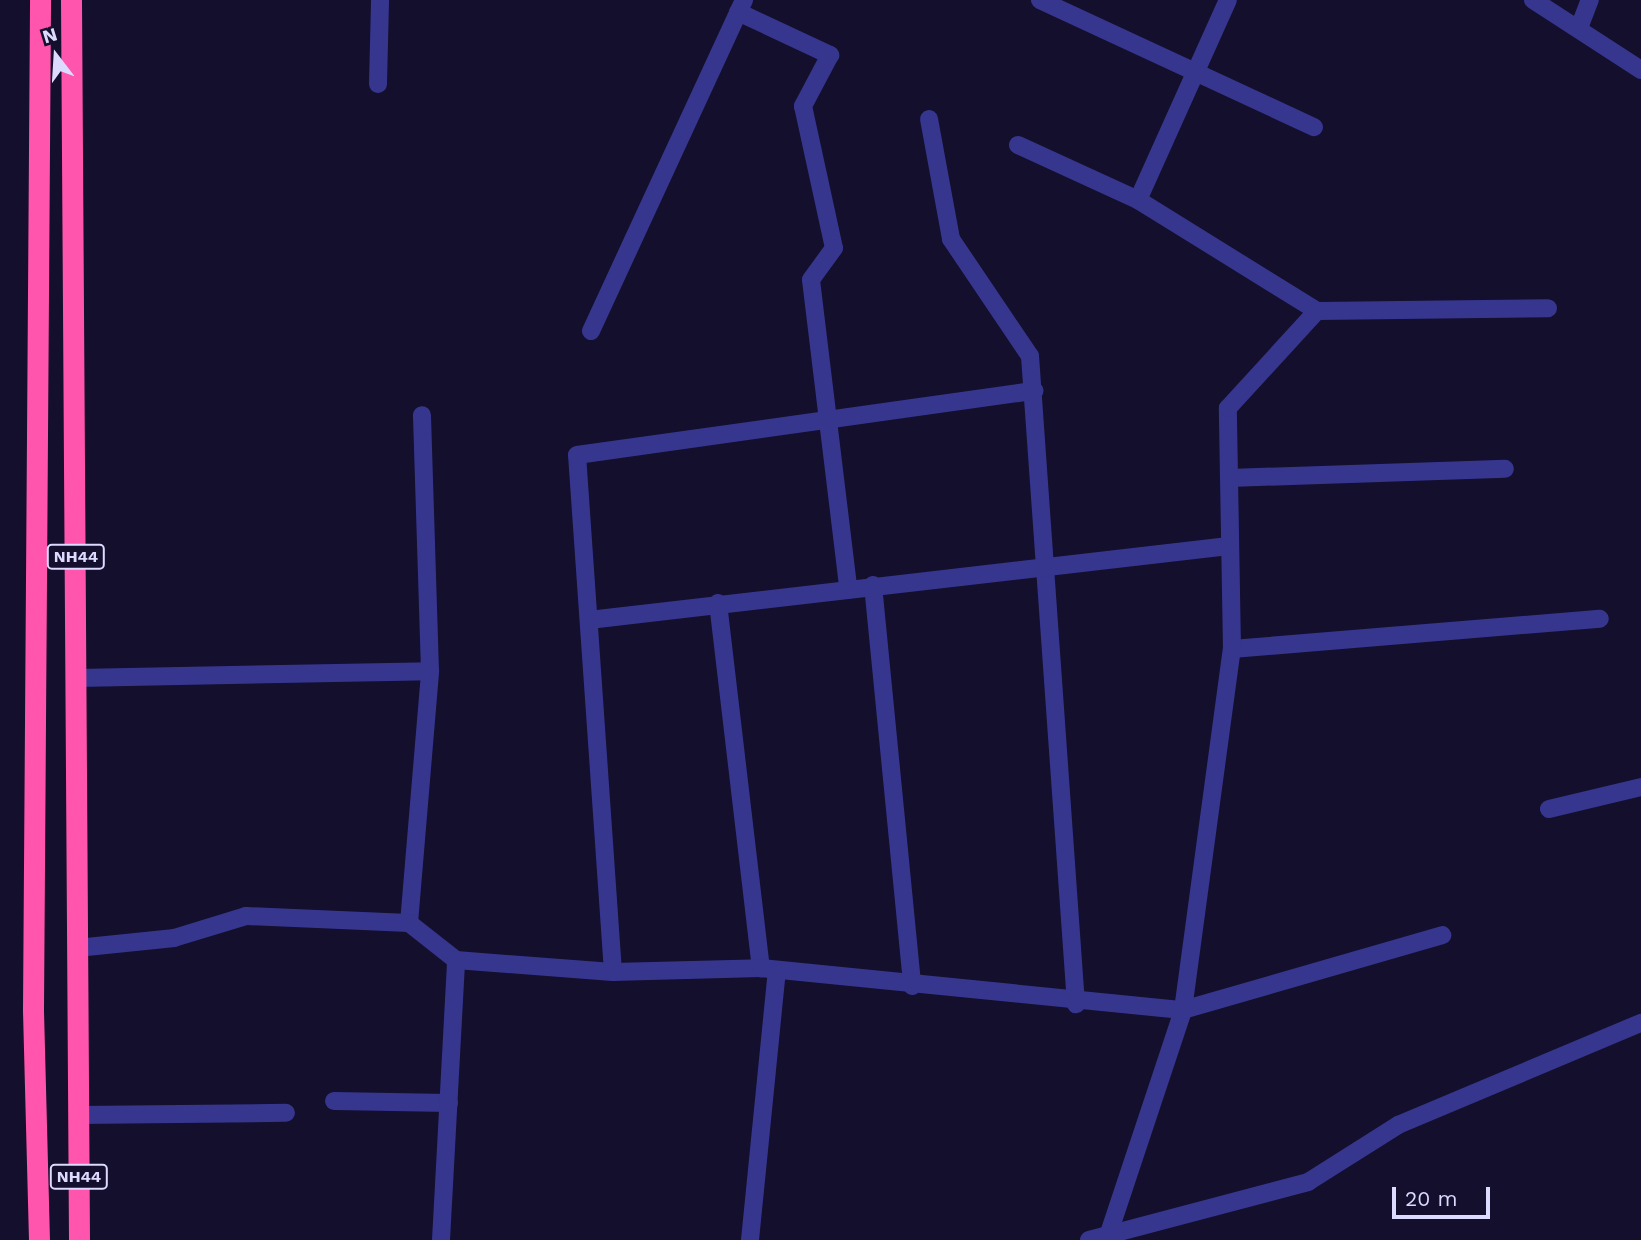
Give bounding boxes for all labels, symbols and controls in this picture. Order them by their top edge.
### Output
north arrow [21,21,91,91]
text: N [40,22,60,48]
road number: NH44 [46,544,106,570]
road number: NH44 [49,1164,109,1190]
scale bar [1396,1174,1494,1218]
text: 20 m [1405,1186,1457,1211]

